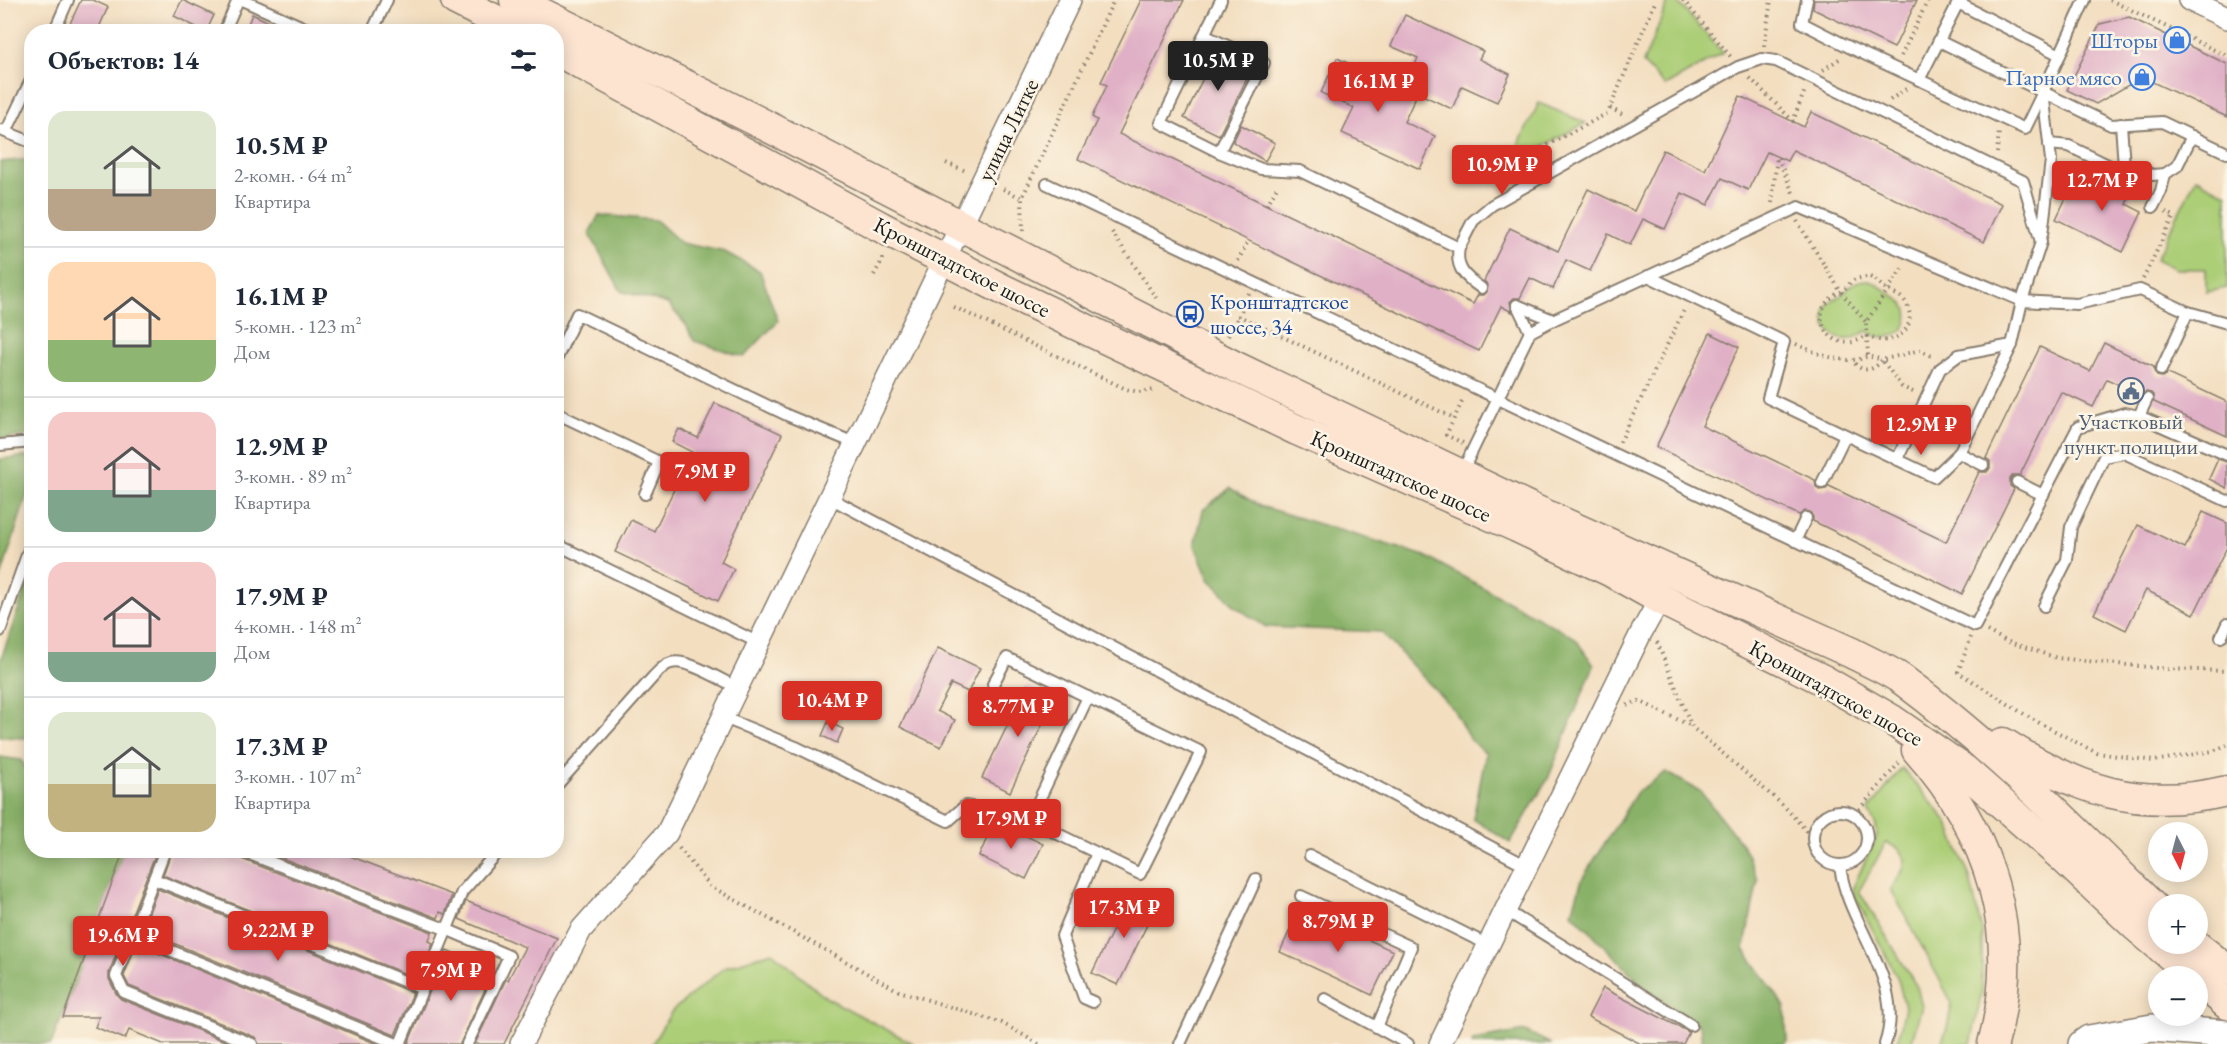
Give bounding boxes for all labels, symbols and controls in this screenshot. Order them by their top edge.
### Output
shop icon: Шторы [2162,25,2192,55]
place label: Шторы [2090,26,2158,55]
pin: 10.5M ₽ [1163,41,1273,92]
text: Объектов: 14 [48,43,199,77]
icon: filters [507,44,540,77]
text: 10.5M ₽ [1182,47,1254,73]
pin: 16.1M ₽ [1323,62,1433,113]
shop icon: Парное мясо [2127,62,2157,92]
place label: Парное мясо [2005,63,2122,92]
text: 16.1M ₽ [1342,68,1414,94]
street label: улица Литке [971,74,1045,186]
text: 10.5M ₽ [234,128,328,162]
icon: home [96,135,168,207]
pin: 10.9M ₽ [1447,145,1557,196]
text: 10.9M ₽ [1466,151,1538,177]
pin: 12.7M ₽ [2047,161,2157,212]
text: 2-комн. · 64 m² [234,162,352,188]
text: 12.7M ₽ [2066,167,2138,193]
text: Квартира [234,188,311,214]
street label: Кронштадтское шоссе [869,210,1056,324]
text: 16.1M ₽ [234,279,328,313]
icon: home [96,286,168,358]
place label: Кронштадтское шоссе, 34 [1210,287,1349,341]
bus stop icon: Кронштадтское шоссе, 34 [1175,299,1205,329]
text: 5-комн. · 123 m² [234,313,362,339]
text: Дом [234,339,270,365]
public building icon: Участковый пункт полиции [2116,376,2146,406]
pin: 12.9M ₽ [1866,405,1976,456]
place label: Участковый пункт полиции [2064,407,2199,461]
text: 12.9M ₽ [1885,411,1957,437]
street label: Кронштадтское шоссе [1306,423,1496,529]
text: 12.9M ₽ [234,429,328,463]
icon: home [96,436,168,508]
pin: 7.9M ₽ [656,452,754,503]
text: 7.9M ₽ [674,458,736,484]
text: 3-комн. · 89 m² [234,463,352,489]
text: Квартира [234,489,311,515]
text: 17.9M ₽ [234,579,328,613]
icon: home [96,586,168,658]
text: 4-комн. · 148 m² [234,613,362,639]
street label: Кронштадтское шоссе [1744,633,1929,753]
text: Дом [234,639,270,665]
pin: 10.4M ₽ [777,681,887,732]
text: 10.4M ₽ [796,687,868,713]
pin: 8.77M ₽ [963,687,1073,738]
text: 8.77M ₽ [982,693,1054,719]
text: 17.3M ₽ [234,729,328,763]
icon: home [96,736,168,808]
text: 3-комн. · 107 m² [234,763,362,789]
text: Квартира [234,789,311,815]
pin: 17.9M ₽ [956,799,1066,850]
text: 17.9M ₽ [975,805,1047,831]
north arrow [2148,822,2208,882]
map controls [2148,822,2208,1026]
pin: 17.3M ₽ [1069,888,1179,939]
text: 17.3M ₽ [1088,894,1160,920]
button: + [2148,894,2208,954]
pin: 8.79M ₽ [1283,902,1393,953]
text: 8.79M ₽ [1302,908,1374,934]
pin: 9.22M ₽ [223,911,333,962]
pin: 19.6M ₽ [68,916,178,967]
text: 9.22M ₽ [242,917,314,943]
text: 19.6M ₽ [87,922,159,948]
pin: 7.9M ₽ [402,951,500,1002]
text: 7.9M ₽ [420,957,482,983]
button: − [2148,966,2208,1026]

